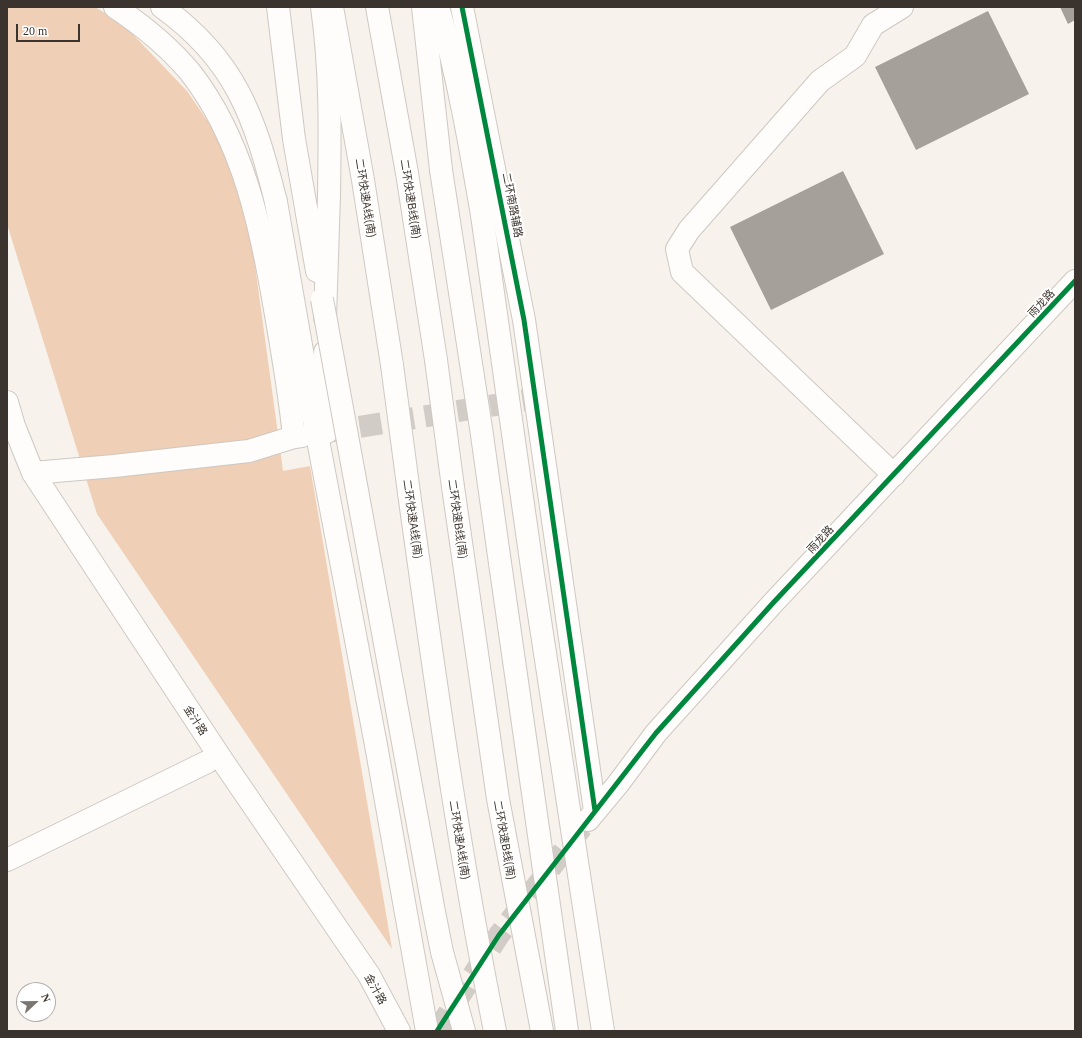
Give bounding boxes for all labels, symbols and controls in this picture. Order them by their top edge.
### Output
scale bar [18,16,82,42]
text: 20 m [23,24,47,38]
street label: 二环快速A线(南) [353,157,379,239]
street label: 二环快速B线(南) [398,158,424,240]
street label: 二环南路辅路 [500,171,526,239]
street label: 雨龙路 [1025,286,1057,320]
street label: 二环快速A线(南) [401,478,425,560]
street label: 二环快速B线(南) [446,478,470,560]
street label: 雨龙路 [804,522,836,556]
street label: 金汁路 [181,703,211,737]
street label: 二环快速A线(南) [447,799,473,881]
street label: 二环快速B线(南) [491,799,519,881]
street label: 金汁路 [362,971,390,1007]
north arrow [16,982,56,1022]
text: N [39,992,53,1004]

